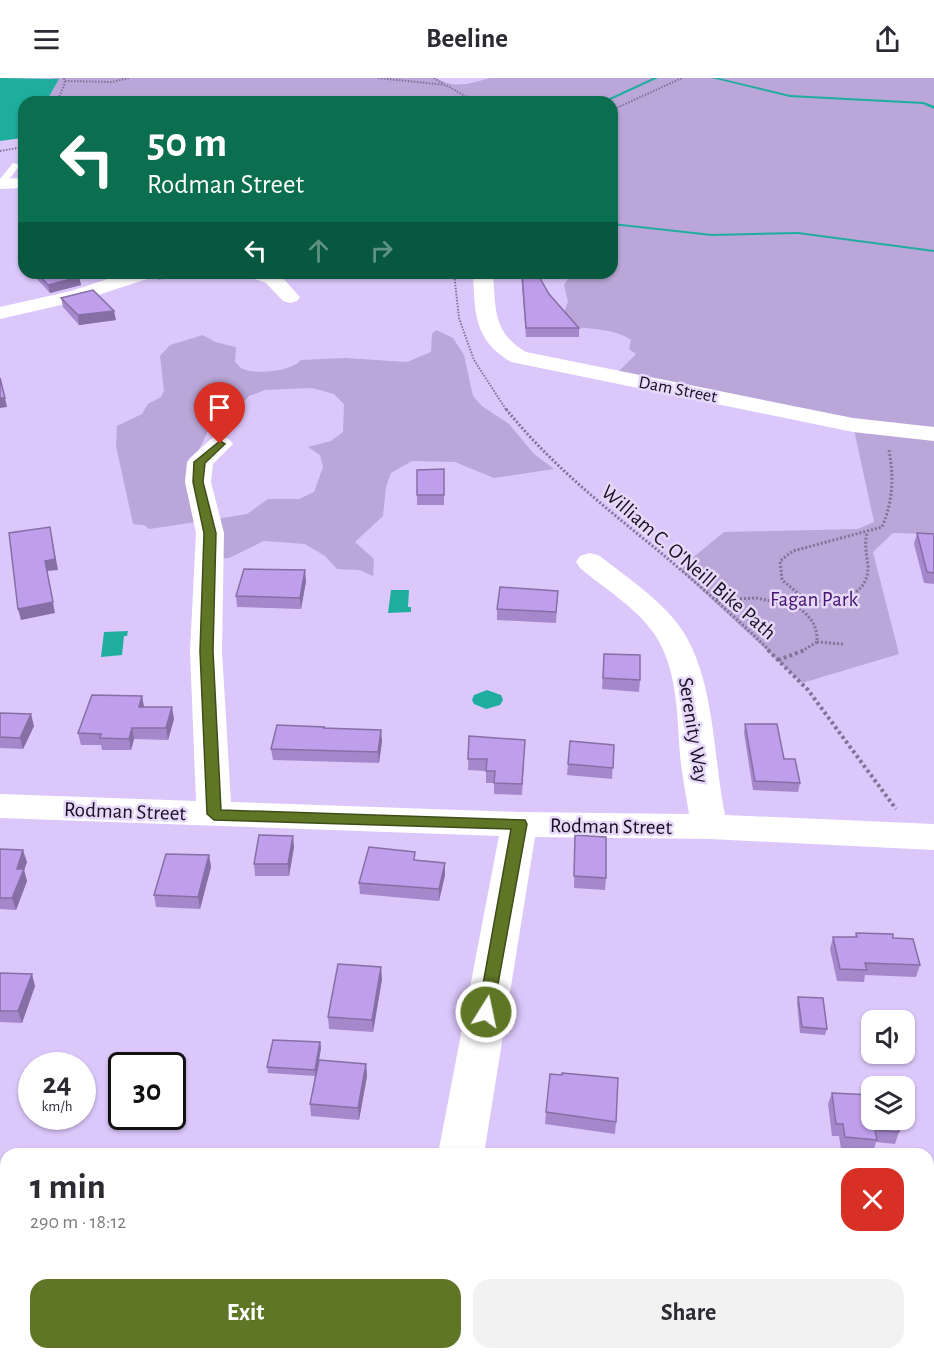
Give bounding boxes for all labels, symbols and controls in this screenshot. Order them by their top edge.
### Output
icon: menu [30,23,63,56]
icon: share [871,23,904,56]
text: Beeline [426,25,508,52]
icon: left [48,120,126,198]
text: 50 m [147,122,227,164]
text: Rodman Street [147,171,304,198]
icon: left [239,234,272,267]
icon: ahead [302,234,335,267]
icon: right [365,234,398,267]
street label: Dam Street [637,374,719,406]
pin [194,382,245,444]
icon: arrive [203,391,236,424]
street label: William C. O'Neill Bike Path [597,481,780,644]
park label: Fagan Park [770,589,859,610]
street label: Serenity Way [675,676,712,784]
street label: Rodman Street [64,799,187,824]
street label: Rodman Street [550,815,673,838]
position arrow [454,980,518,1044]
map controls [861,1010,915,1130]
button: sound [861,1010,915,1064]
speed limit sign: 30 [108,1052,186,1130]
text: 24 [42,1069,72,1099]
button: layers [861,1076,915,1130]
text: km/h [42,1099,72,1114]
button: close [841,1168,904,1231]
text: 1 min [30,1169,106,1205]
text: 290 m · 18:12 [30,1212,126,1232]
button: Exit [30,1279,461,1348]
button: Share [473,1279,904,1348]

